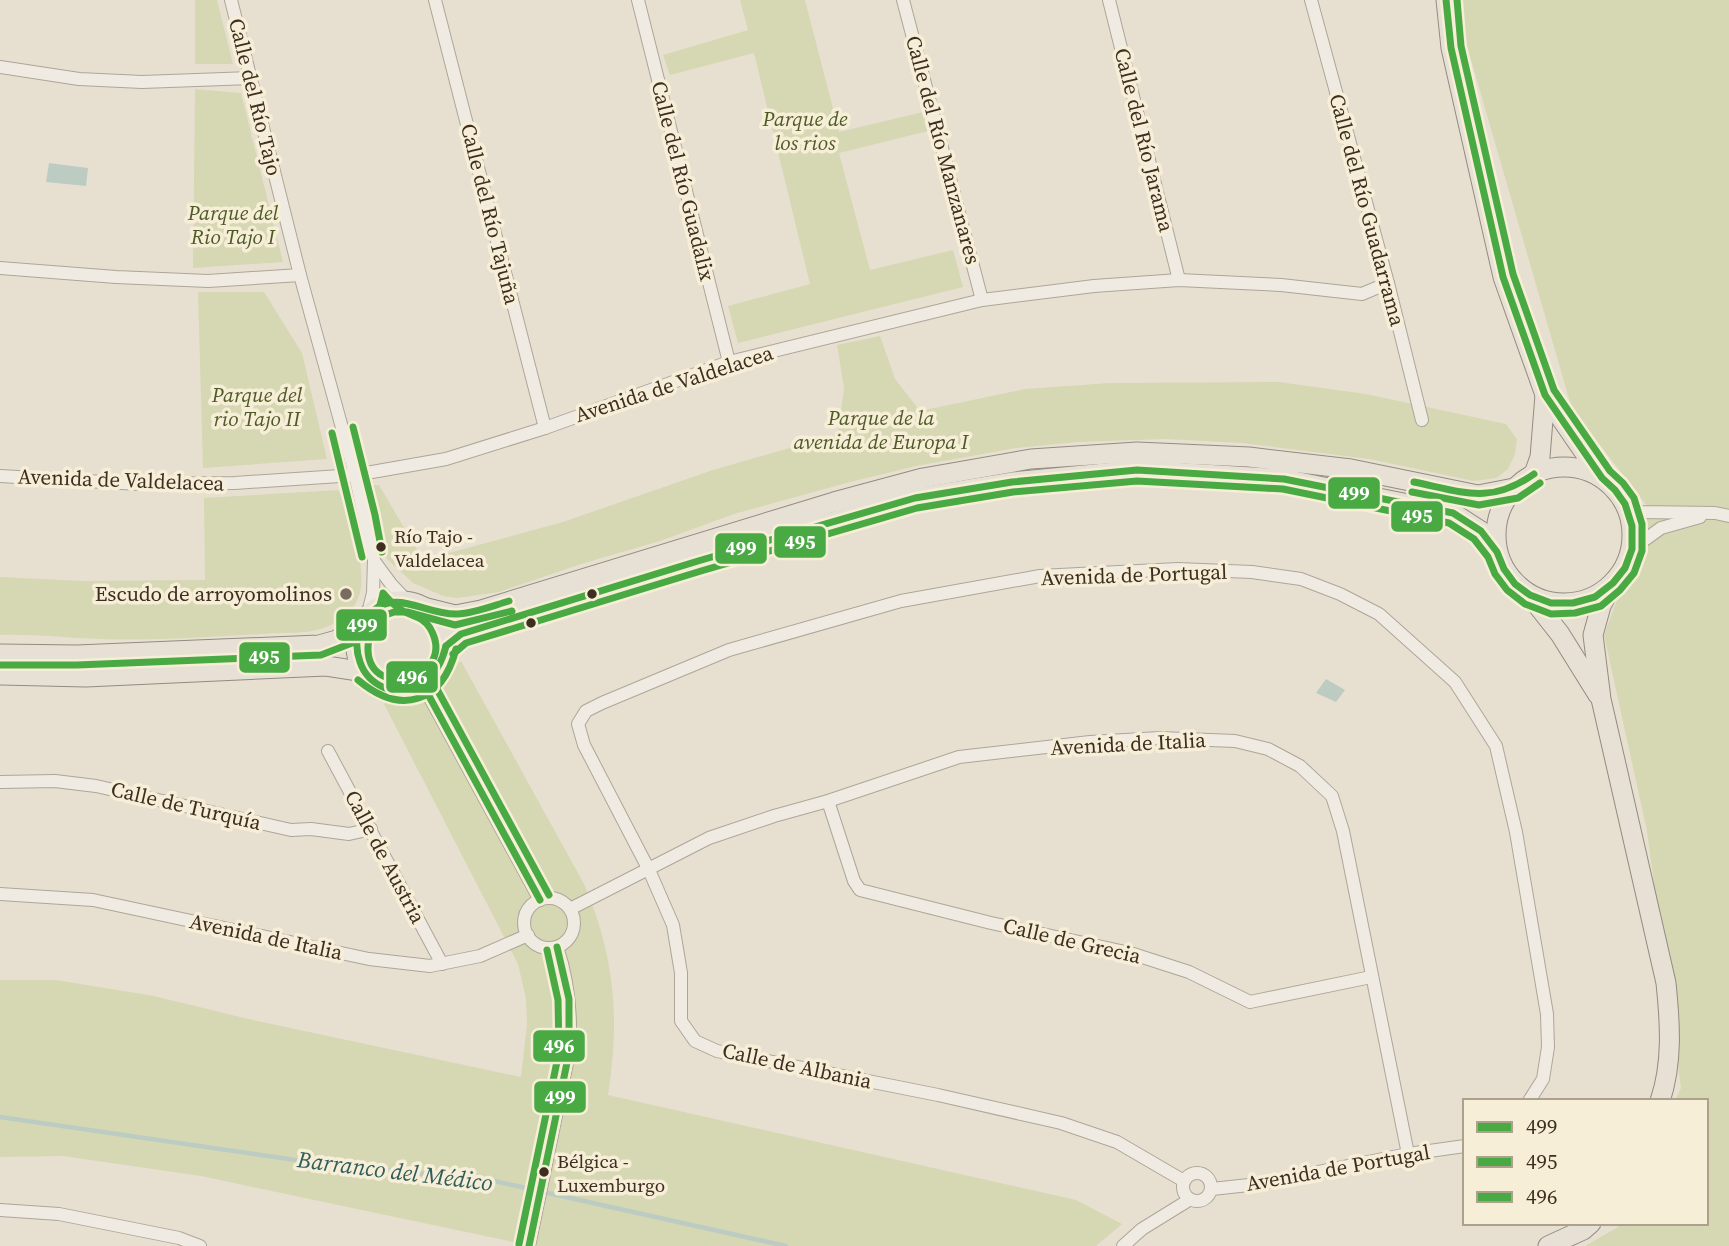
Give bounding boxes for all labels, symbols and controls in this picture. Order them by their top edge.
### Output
street label: Calle del Río Tajo [222,15,289,179]
street label: Calle del Río Manzanares [899,32,988,267]
street label: Calle del Río Jarama [1108,45,1181,235]
street label: Calle del Río Guadalix [645,78,722,284]
street label: Calle del Río Guadarrama [1323,91,1413,329]
park label: Parque de los rios [762,104,848,157]
street label: Calle del Río Tajuña [454,120,527,308]
park label: Parque del Rio Tajo I [187,198,278,251]
street label: Avenida de Valdelacea [571,338,777,429]
park label: Parque del rio Tajo II [211,380,302,433]
park label: Parque de la avenida de Europa I [793,403,969,456]
street label: Avenida de Valdelacea [17,461,225,498]
line badge: 499 [1327,476,1381,510]
text: 499 [1339,480,1369,506]
line badge: 495 [1390,500,1444,533]
text: 495 [1402,503,1432,529]
place label: Río Tajo - Valdelacea [394,523,485,573]
line badge: 495 [773,525,827,559]
text: 495 [785,529,815,555]
line badge: 499 [714,532,768,565]
text: 499 [726,535,756,561]
marker: Río Tajo - Valdelacea [374,540,388,554]
street label: Avenida de Portugal [1040,557,1228,592]
place label: Escudo de arroyomolinos [95,579,332,608]
marker: Escudo de arroyomolinos [338,586,354,602]
unlabelled marker [585,587,599,601]
line badge: 499 [335,608,388,642]
text: 499 [347,612,377,638]
unlabelled marker [524,616,538,630]
line badge: 495 [238,641,291,674]
text: 495 [249,644,279,670]
line badge: 496 [385,660,439,694]
text: 496 [397,664,427,690]
street label: Avenida de Italia [1049,725,1207,762]
street label: Calle de Turquía [108,774,264,837]
street label: Calle de Austria [338,785,433,929]
street label: Avenida de Italia [187,906,346,967]
street label: Calle de Grecia [1000,911,1144,971]
line badge: 496 [532,1029,586,1063]
text: 496 [544,1033,574,1059]
street label: Calle de Albania [720,1036,875,1096]
line badge: 499 [533,1080,587,1114]
text: 499 [545,1084,575,1110]
legend [1463,1099,1708,1225]
text: 499 [1526,1112,1558,1141]
street label: Avenida de Portugal [1244,1137,1432,1198]
water label: Barranco del Médico [294,1143,495,1199]
text: 495 [1526,1147,1558,1176]
place label: Bélgica - Luxemburgo [557,1148,665,1198]
marker: Bélgica - Luxemburgo [537,1165,551,1179]
text: 496 [1526,1182,1558,1211]

